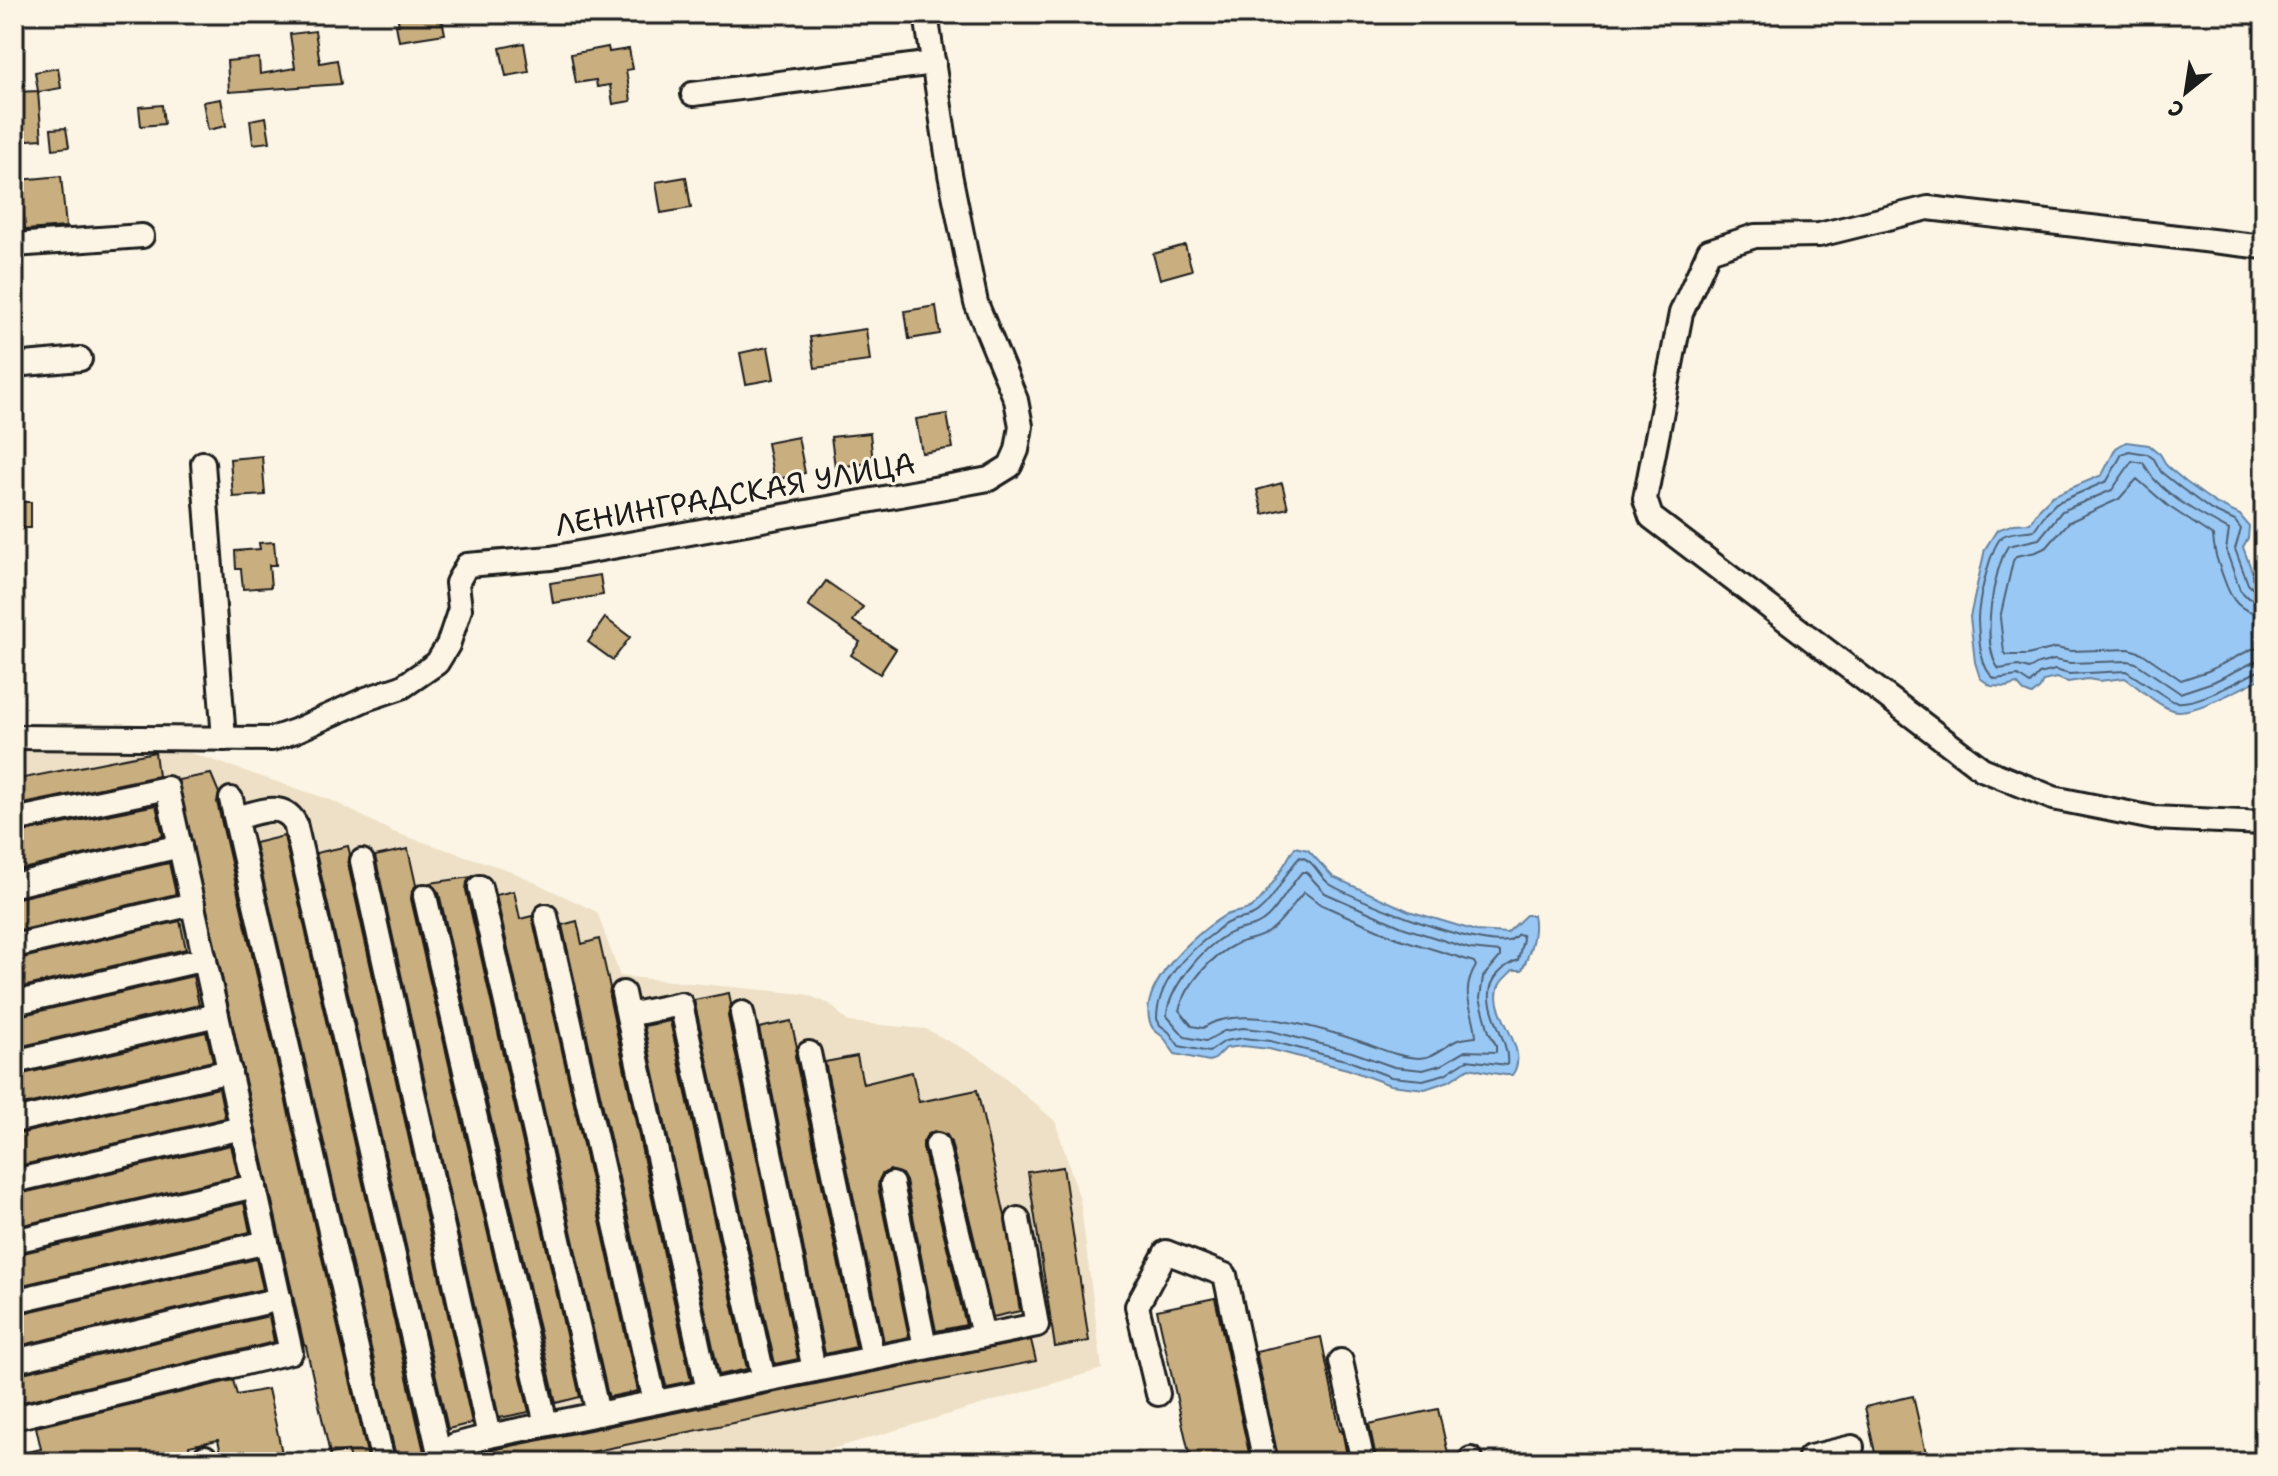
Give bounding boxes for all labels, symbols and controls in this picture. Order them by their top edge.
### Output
north arrow [2146,52,2226,132]
text: С [2163,93,2189,125]
street label: ЛЕНИНГРАДСКАЯ УЛИЦА [552,442,918,546]

